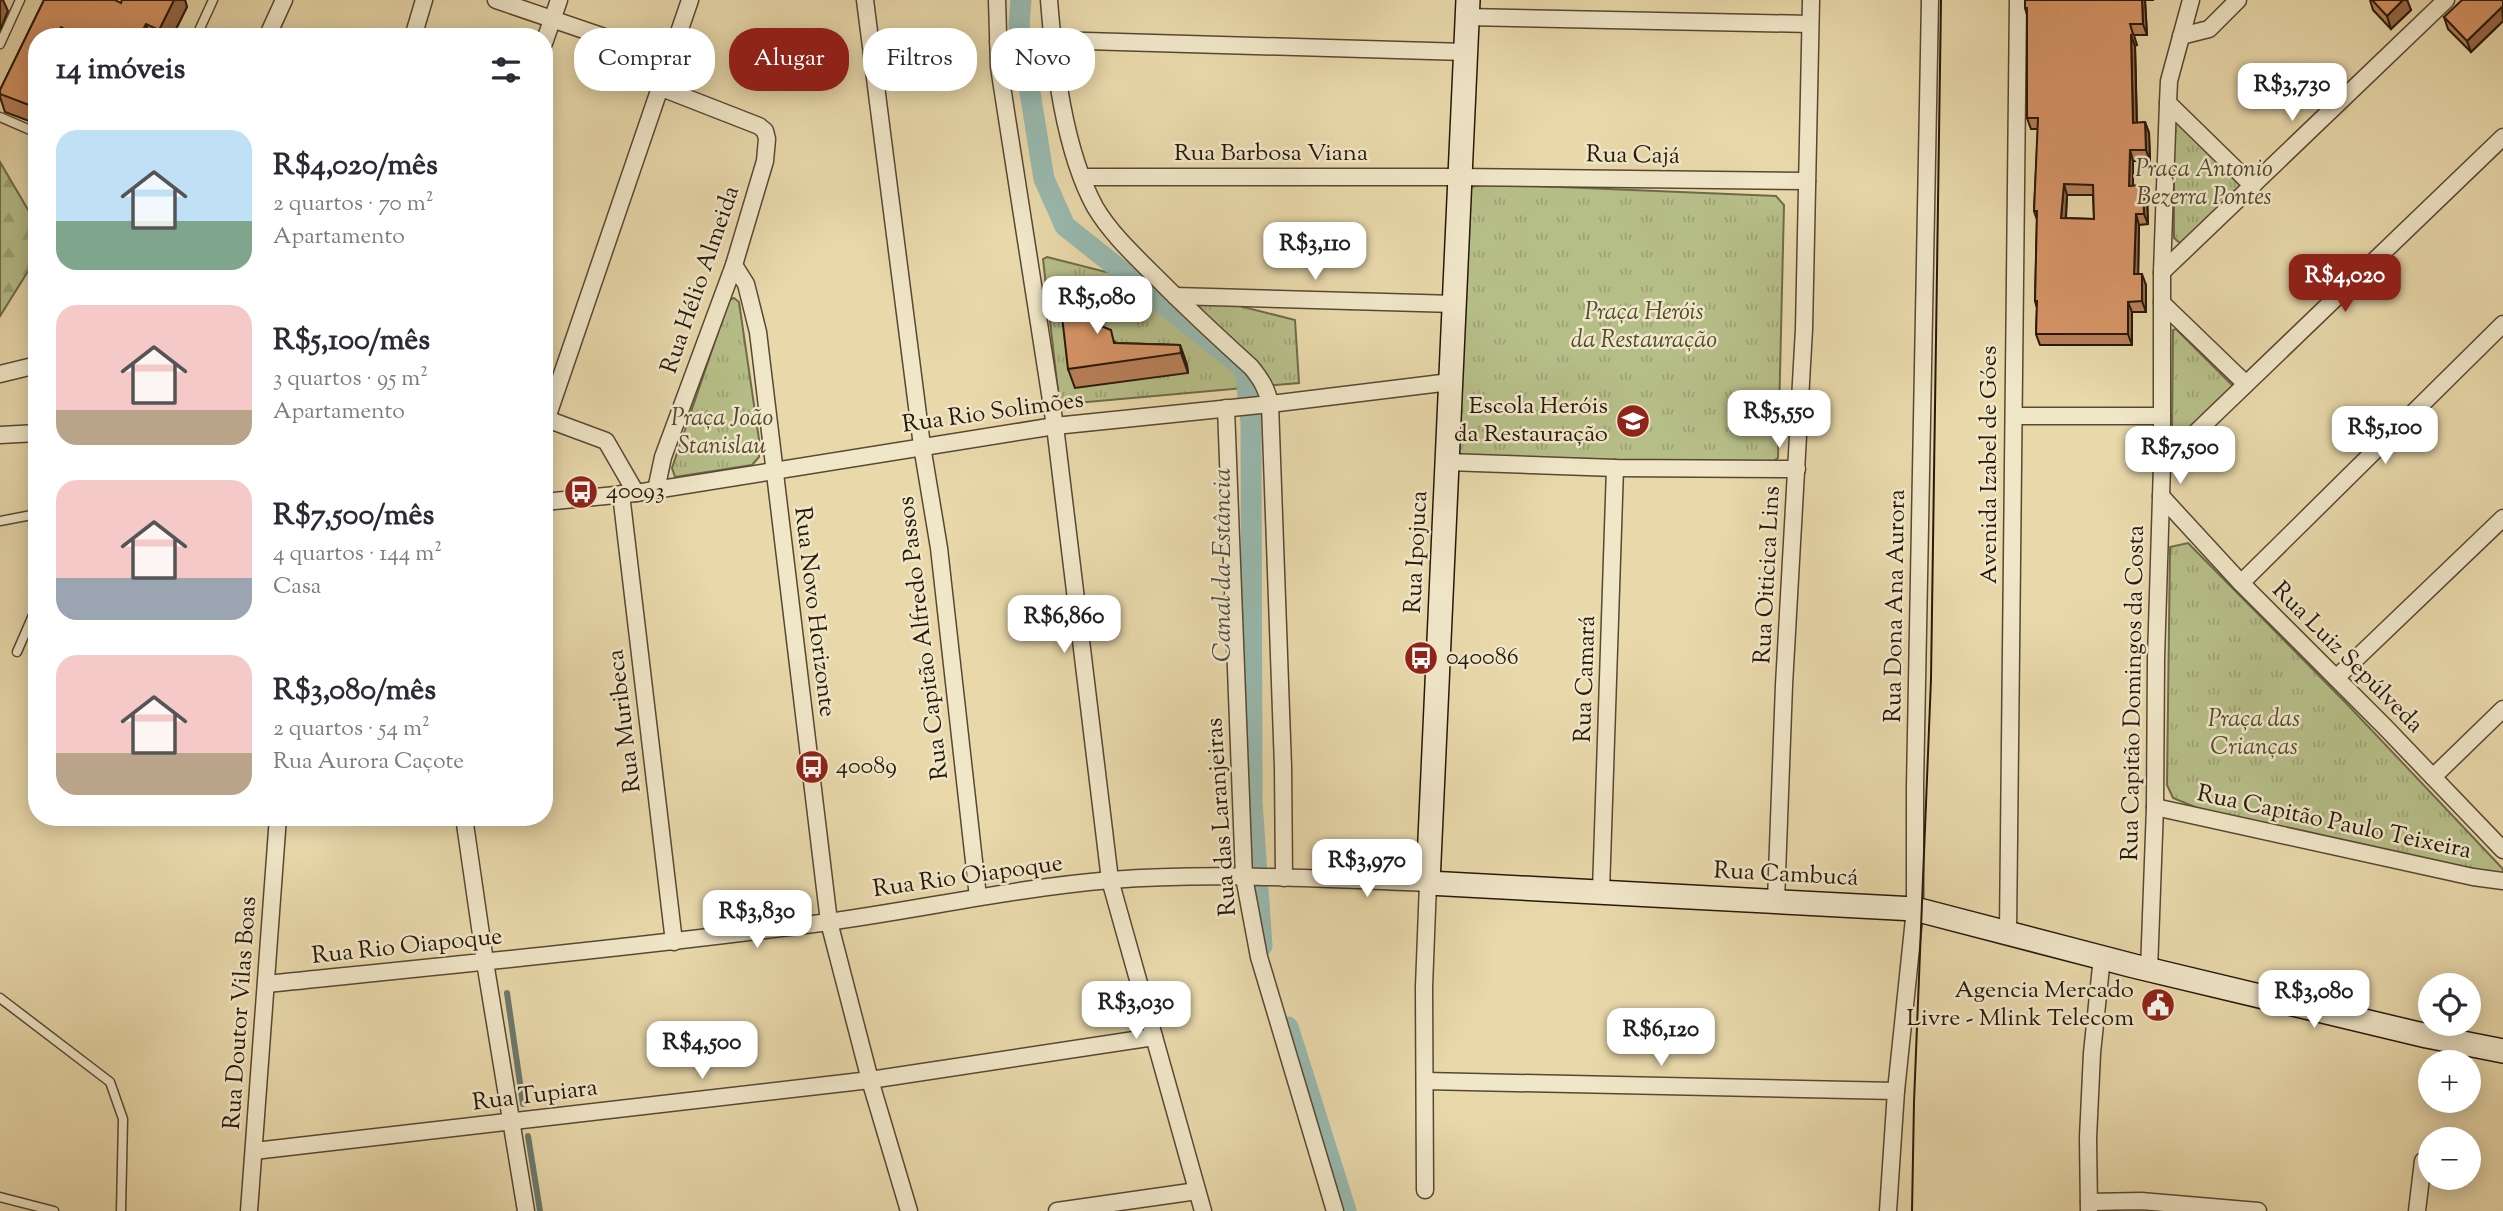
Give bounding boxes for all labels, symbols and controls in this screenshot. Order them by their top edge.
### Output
chip: Comprar [574,28,715,91]
chip: Alugar [729,28,849,91]
chip: Filtros [863,28,977,91]
chip: Novo [991,28,1095,91]
text: 14 imóveis [56,49,185,92]
icon: filters [487,51,525,89]
pin: R$3,730 [2227,64,2357,123]
text: R$3,730 [2254,69,2330,102]
street label: Rua Barbosa Viana [1174,137,1368,171]
street label: Rua Cajá [1586,138,1680,174]
text: R$4,020/mês [273,145,438,188]
park label: Praça Antonio Bezerra Pontes [2135,153,2273,215]
icon: home [112,158,196,242]
street label: Rua Hélio Almeida [653,182,749,378]
text: 2 quartos · 70 m² [273,188,433,221]
text: Apartamento [273,221,405,254]
pin: R$3,110 [1250,222,1380,282]
text: R$3,110 [1279,228,1351,261]
pin: R$4,020 [2280,254,2410,314]
text: R$4,020 [2305,260,2385,293]
pin: R$5,080 [1032,276,1162,336]
text: R$5,080 [1058,282,1136,315]
park label: Praça Heróis da Restauração [1571,296,1717,358]
text: R$5,100/mês [273,320,430,363]
icon: home [112,333,196,417]
street label: Avenida Izabel de Góes [1973,346,2007,584]
text: 3 quartos · 95 m² [273,363,428,396]
street label: Rua Rio Solimões [900,383,1086,443]
place label: Escola Heróis da Restauração [1454,390,1608,452]
pin: R$5,550 [1714,391,1844,450]
text: Apartamento [273,396,405,429]
text: R$5,550 [1744,396,1814,429]
park label: Praça João Stanislau [671,402,773,464]
school or university icon: Escola Heróis da Restauração [1614,402,1652,440]
pin: R$5,100 [2320,406,2450,466]
text: R$5,100 [2348,412,2422,445]
pin: R$7,500 [2115,426,2245,486]
text: R$7,500 [2141,432,2219,465]
water label: Canal da Estância [1205,468,1242,662]
bus stop icon: 40093 [562,473,600,511]
place label: 40093 [606,475,665,509]
street label: Rua Oiticica Lins [1746,485,1790,665]
street label: Rua Dona Ana Aurora [1877,489,1915,723]
street label: Rua Ipojuca [1397,490,1437,614]
street label: Rua Capitão Alfredo Passos [890,494,958,782]
text: R$7,500/mês [273,495,434,538]
street label: Rua Novo Horizonte [784,505,844,719]
icon: home [112,508,196,592]
street label: Rua Capitão Domingos da Costa [2114,525,2154,861]
text: 4 quartos · 144 m² [273,538,442,571]
text: Casa [273,571,321,604]
street label: Rua Luiz Sepúlveda [2263,574,2431,742]
pin: R$6,860 [999,596,1129,655]
text: R$6,860 [1024,601,1104,634]
street label: Rua Camará [1567,615,1605,743]
bus stop icon: 040086 [1402,639,1440,677]
place label: 040086 [1446,641,1519,675]
street label: Rua Muribeca [599,648,651,794]
text: R$3,080/mês [273,670,436,713]
icon: home [112,683,196,767]
park label: Praça das Crianças [2208,703,2300,765]
text: 2 quartos · 54 m² [273,713,430,746]
street label: Rua das Laranjeiras [1198,717,1246,917]
text: Rua Aurora Caçote [273,746,464,779]
bus stop icon: 40089 [793,748,831,786]
place label: 40089 [836,750,897,784]
street label: Rua Capitão Paulo Teixeira [2194,777,2474,869]
pin: R$3,970 [1302,839,1432,899]
text: R$3,970 [1328,845,1406,878]
street label: Rua Rio Oiapoque [871,847,1065,907]
street label: Rua Cambucá [1713,854,1859,896]
pin: R$3,830 [692,890,822,950]
street label: Rua Doutor Vilas Boas [216,895,266,1131]
text: R$3,830 [719,896,795,929]
street label: Rua Rio Oiapoque [310,920,504,974]
pin: R$3,080 [2249,970,2379,1030]
map controls [2418,973,2481,1190]
button: locate [2418,973,2481,1036]
place label: Agencia Mercado Livre - Mlink Telecom [1906,974,2134,1036]
text: R$3,080 [2275,976,2353,1009]
pin: R$3,030 [1071,982,1201,1041]
public building icon: Agencia Mercado Livre - Mlink Telecom [2139,986,2177,1024]
text: R$3,030 [1098,987,1174,1020]
pin: R$6,120 [1596,1009,1726,1068]
text: R$6,120 [1623,1014,1699,1047]
pin: R$4,500 [637,1021,767,1081]
text: R$4,500 [663,1027,741,1060]
button: + [2418,1050,2481,1113]
street label: Rua Tupiara [470,1071,600,1121]
button: − [2418,1127,2481,1190]

